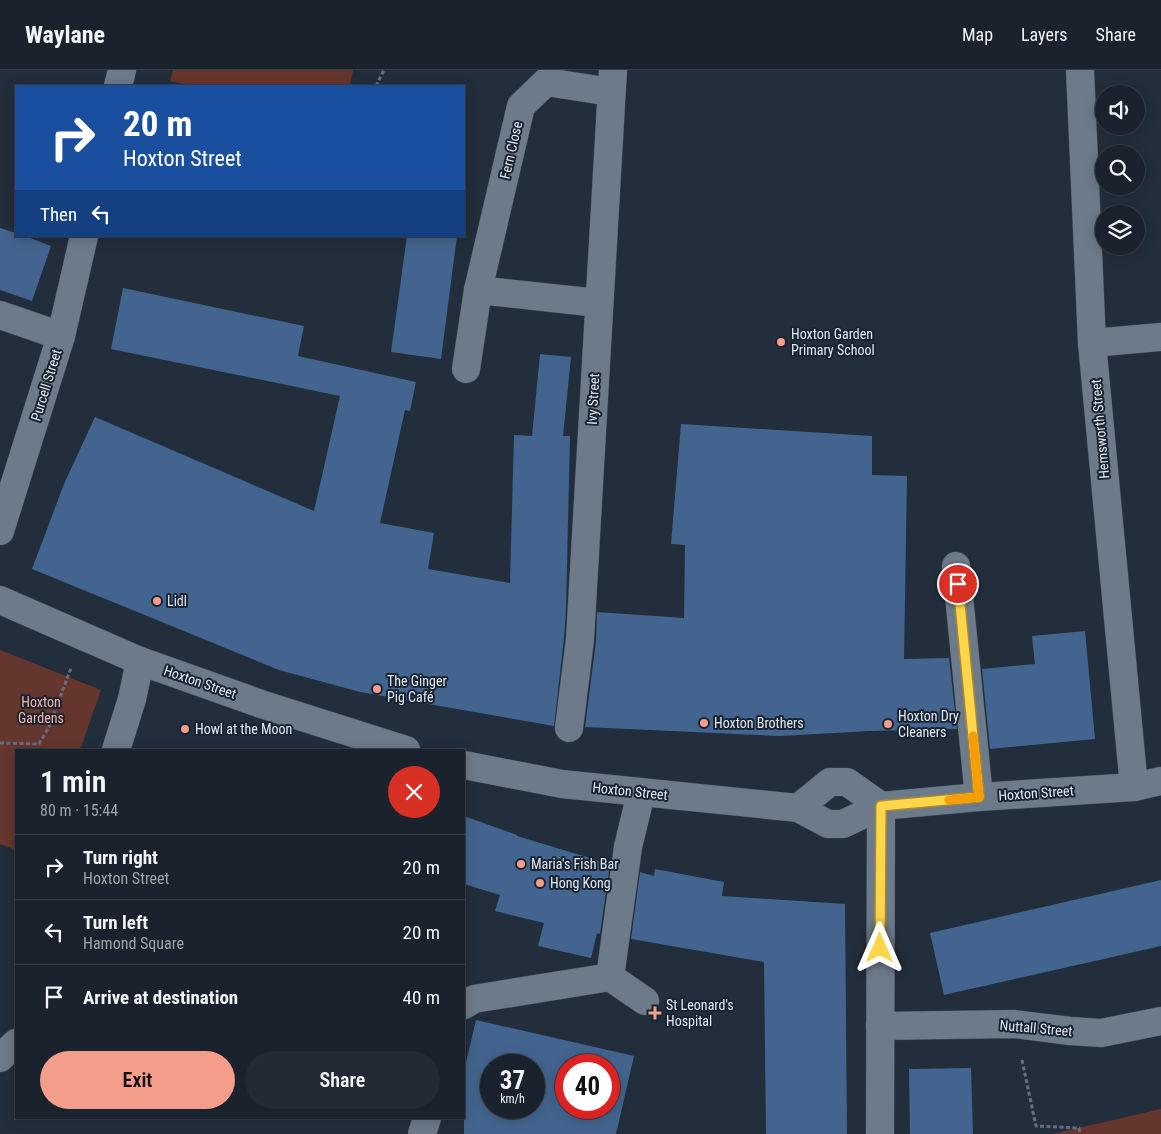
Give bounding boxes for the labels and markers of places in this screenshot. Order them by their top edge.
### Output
place label: Hoxton Garden Primary School [791,326,875,358]
marker: Hoxton Garden Primary School [775,336,787,348]
pin [937,563,979,605]
place label: Lidl [167,593,187,609]
marker: Lidl [151,595,163,607]
place label: The Ginger Pig Café [387,673,447,705]
marker: The Ginger Pig Café [371,683,383,695]
place label: Hoxton Dry Cleaners [898,708,959,740]
place label: Hoxton Brothers [714,715,804,731]
marker: Hoxton Brothers [698,717,710,729]
marker: Hoxton Dry Cleaners [882,718,894,730]
place label: Howl at the Moon [195,721,292,737]
marker: Howl at the Moon [179,723,191,735]
place label: Maria's Fish Bar [531,856,618,872]
marker: Maria's Fish Bar [515,858,527,870]
place label: Hong Kong [550,875,611,891]
marker: Hong Kong [534,877,546,889]
place label: St Leonard's Hospital [666,997,734,1029]
marker: St Leonard's Hospital [648,1006,662,1020]

